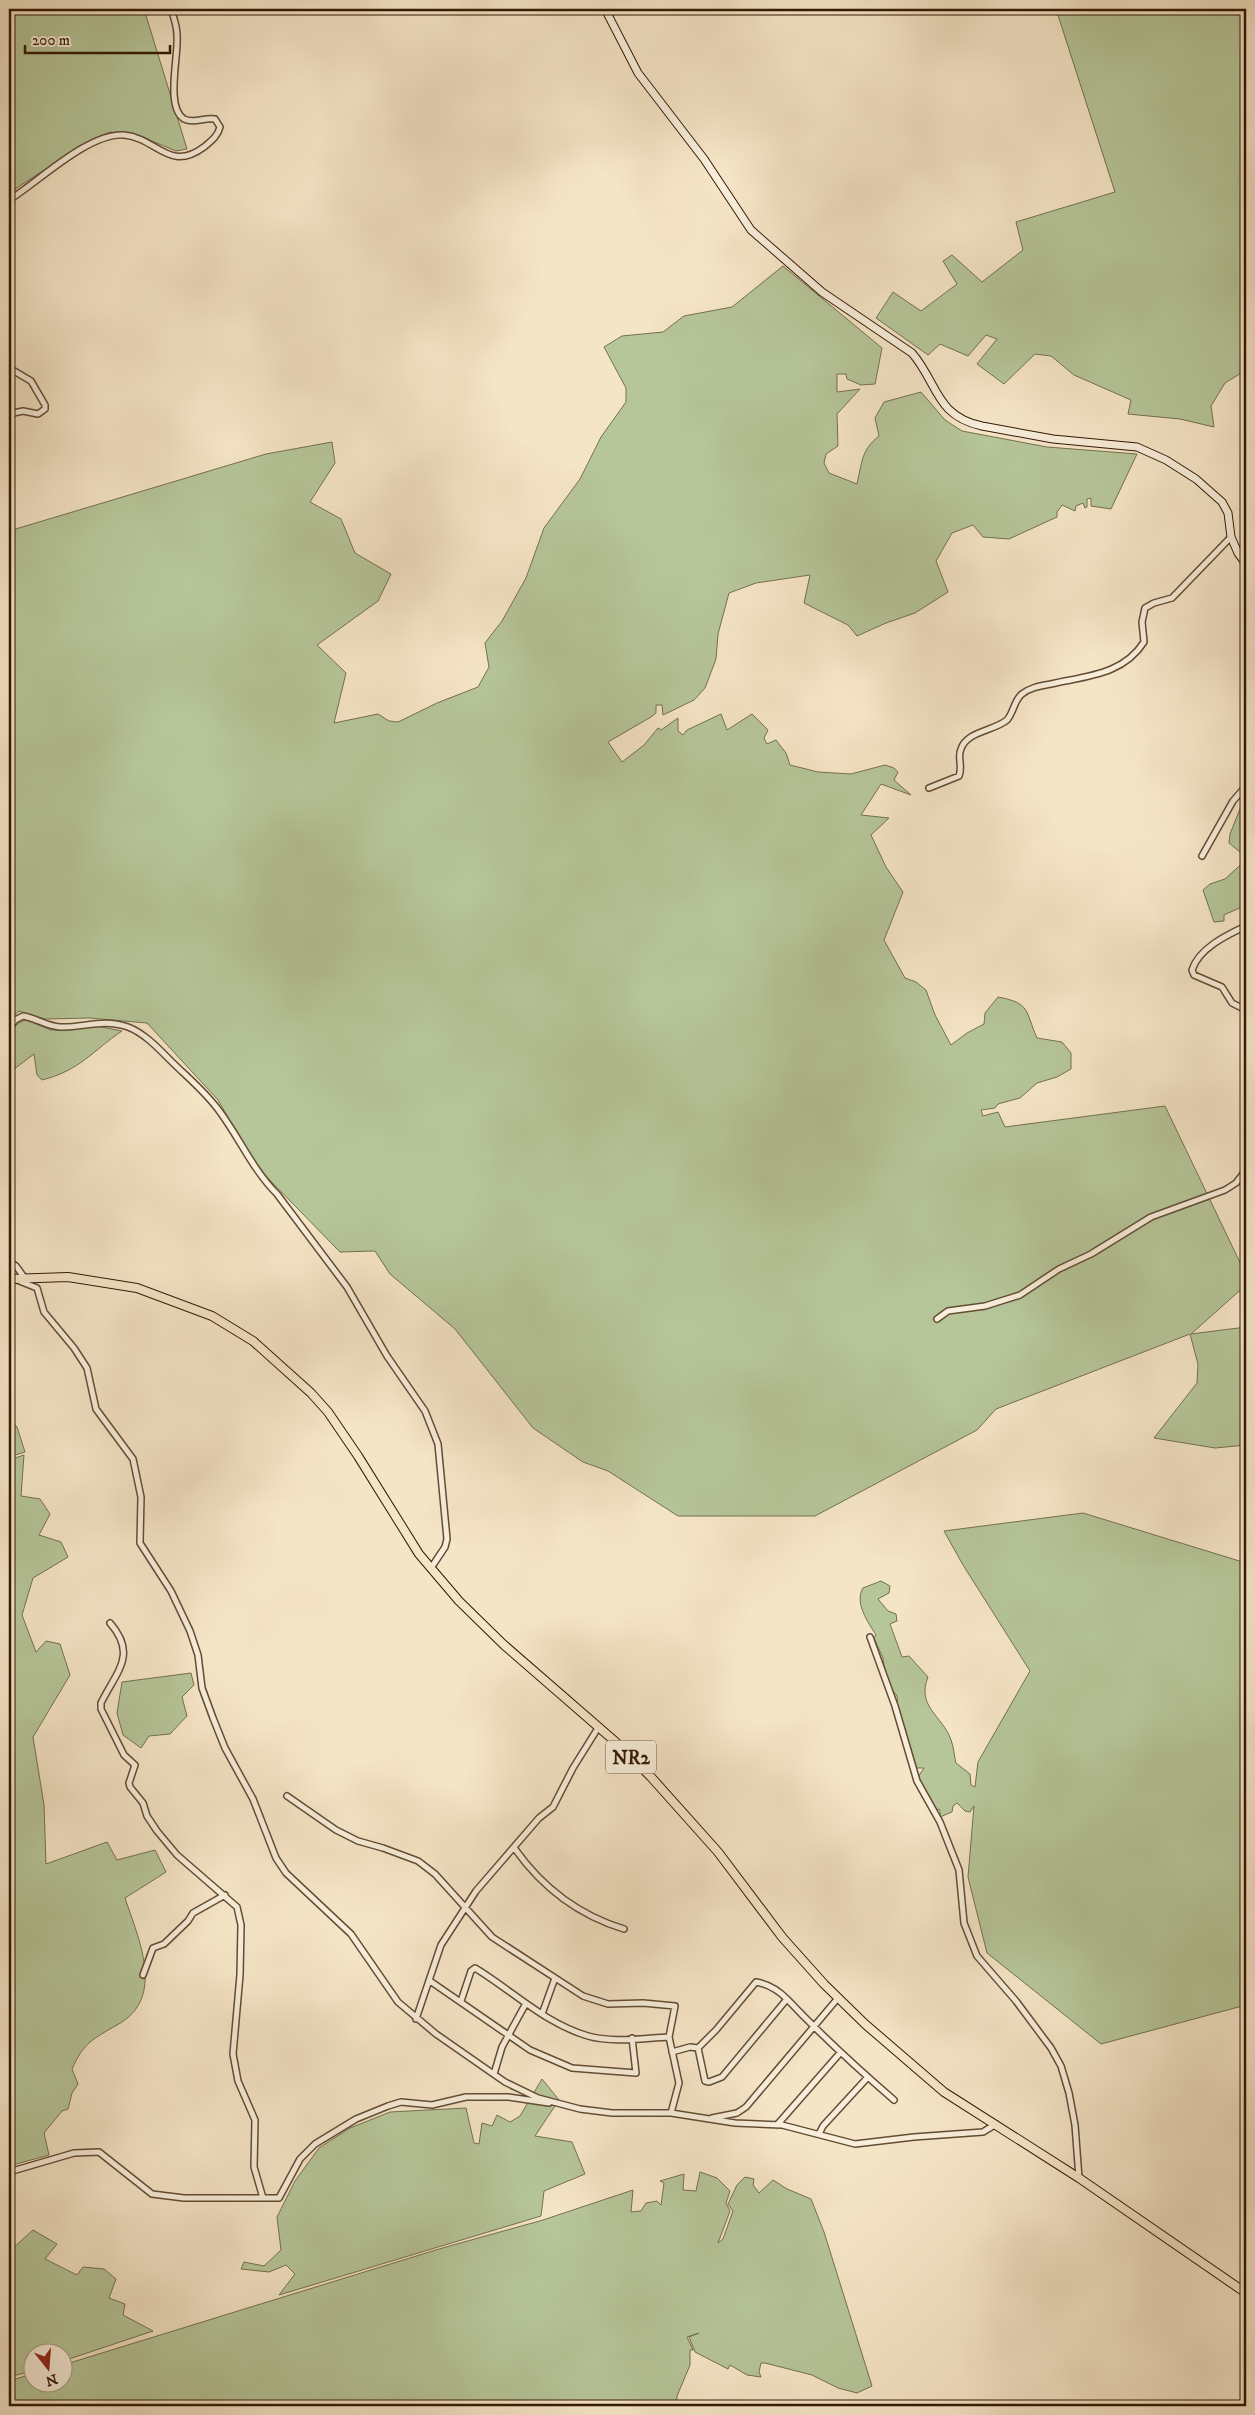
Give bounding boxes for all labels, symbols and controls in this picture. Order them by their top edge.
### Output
scale bar [25,22,170,54]
text: 200 m [32,31,70,50]
road number: NR2 [606,1740,656,1774]
north arrow [22,2342,72,2392]
text: N [43,2369,60,2390]

